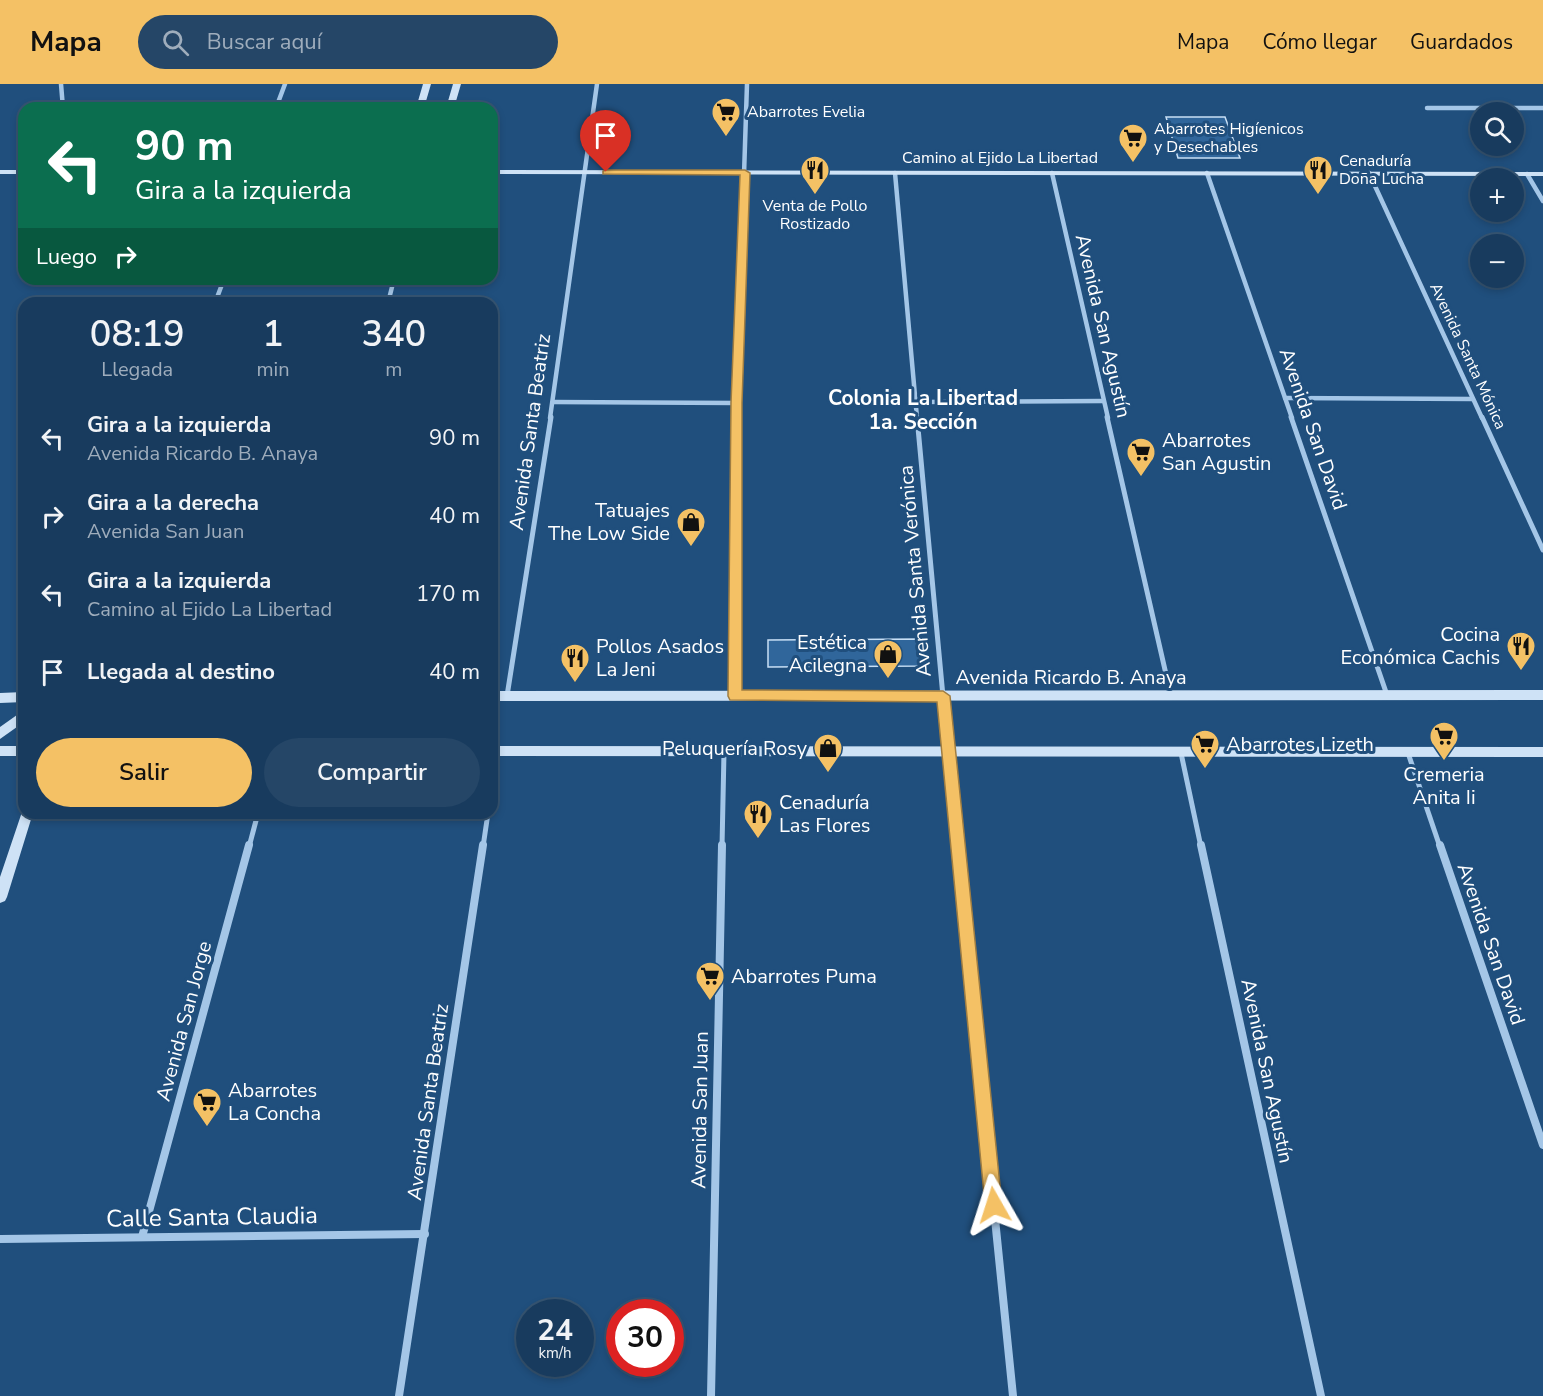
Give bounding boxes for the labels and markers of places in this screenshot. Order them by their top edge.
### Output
supermarket icon: Abarrotes Evelia [710,96,742,138]
place label: Abarrotes Evelia [747,101,865,123]
pin [580,110,631,172]
place label: Abarrotes Higíenicos y Desechables [1154,118,1304,158]
supermarket icon: Abarrotes Higíenicos y Desechables [1117,122,1149,164]
place label: Cenaduría Doña Lucha [1339,150,1424,190]
restaurant icon: Venta de Pollo Rostizado [799,154,831,196]
restaurant icon: Cenaduría Doña Lucha [1302,154,1334,196]
place label: Venta de Pollo Rostizado [762,195,867,235]
place label: Abarrotes San Agustin [1162,427,1271,477]
supermarket icon: Abarrotes San Agustin [1125,436,1157,478]
place label: Tatuajes The Low Side [548,497,670,547]
shop icon: Tatuajes The Low Side [675,506,707,548]
place label: Cocina Económica Cachis [1340,621,1500,671]
place label: Estética Acilegna [788,629,867,679]
restaurant icon: Cocina Económica Cachis [1505,630,1537,672]
place label: Pollos Asados La Jeni [596,633,724,683]
shop icon: Estética Acilegna [872,638,904,680]
restaurant icon: Pollos Asados La Jeni [559,642,591,684]
supermarket icon: Cremeria Anita Ii [1428,720,1460,762]
supermarket icon: Abarrotes Lizeth [1189,728,1221,770]
place label: Abarrotes Lizeth [1226,731,1374,758]
shop icon: Peluquería Rosy [812,732,844,774]
place label: Peluquería Rosy [662,735,808,762]
place label: Cremeria Anita Ii [1403,761,1485,811]
place label: Cenaduría Las Flores [779,789,870,839]
restaurant icon: Cenaduría Las Flores [742,798,774,840]
supermarket icon: Abarrotes Puma [694,960,726,1002]
place label: Abarrotes Puma [731,963,877,990]
place label: Abarrotes La Concha [228,1077,321,1127]
supermarket icon: Abarrotes La Concha [191,1086,223,1128]

